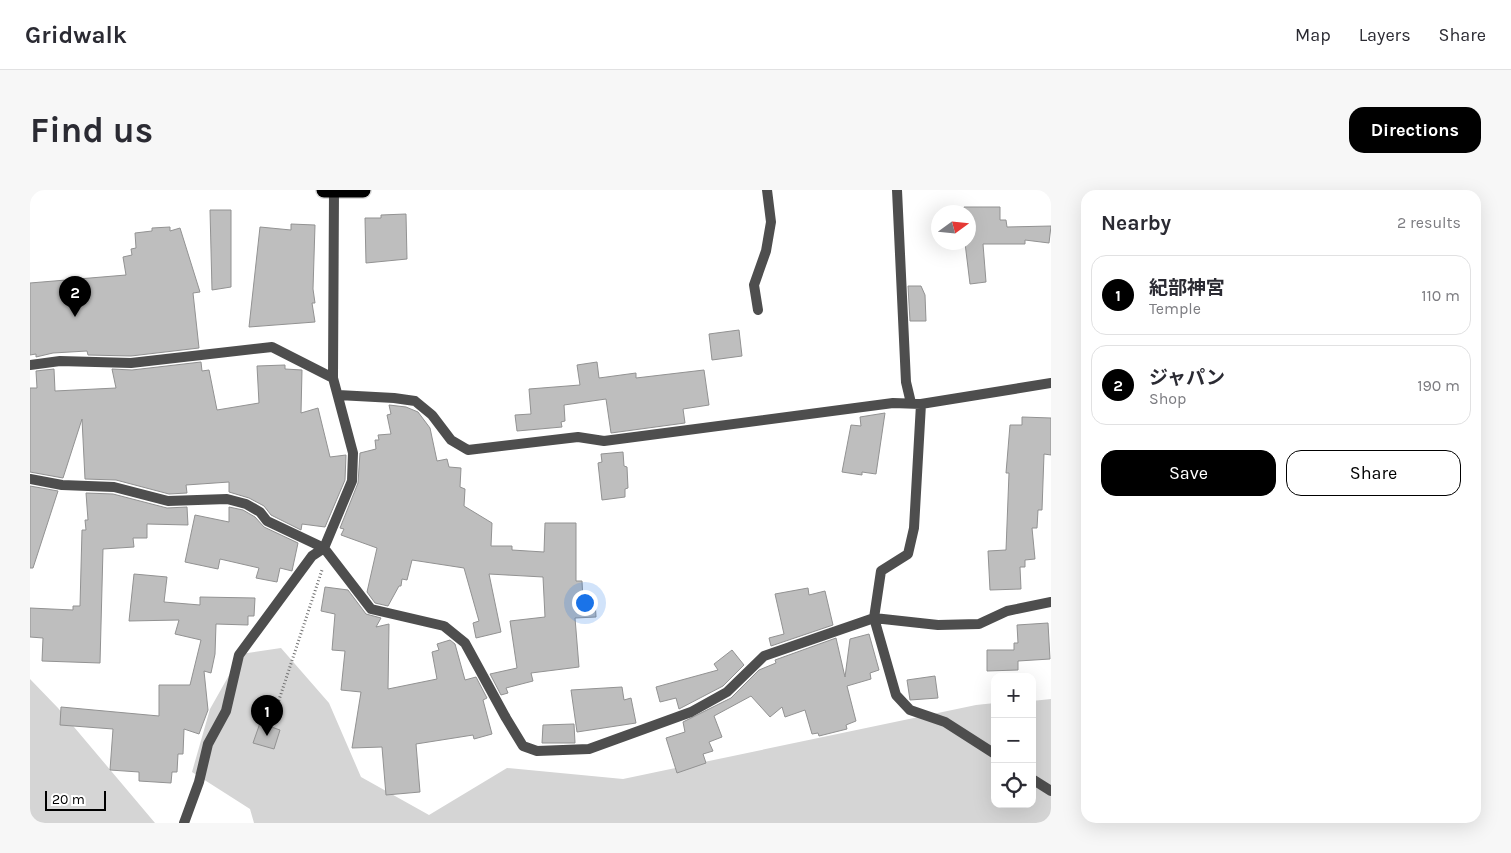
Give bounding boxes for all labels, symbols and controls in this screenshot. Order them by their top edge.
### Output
text: Gridwalk [25,21,127,49]
text: Map [1295,24,1331,46]
text: Layers [1359,24,1411,46]
text: Share [1439,24,1486,46]
button: Directions [1349,107,1481,153]
text: Find us [30,110,153,151]
north arrow [931,205,976,250]
text: Nearby [1101,211,1171,235]
text: 2 results [1397,213,1461,232]
pin: 2 [59,276,91,317]
text: 紀部神宮 [1149,277,1225,299]
text: 1 [1115,286,1121,305]
text: 110 m [1421,286,1460,305]
text: Temple [1149,299,1201,318]
text: ジャパン [1149,367,1225,389]
text: 2 [1113,376,1123,395]
text: 190 m [1417,376,1460,395]
text: Shop [1149,389,1186,408]
button: Save [1101,450,1276,496]
button: Share [1286,450,1461,496]
your location [572,590,598,616]
map controls [991,673,1036,808]
button: + [991,673,1036,718]
pin: 1 [251,695,283,736]
button: − [991,718,1036,763]
button: locate [991,763,1036,808]
scale bar [45,788,106,811]
text: 20 m [52,791,85,808]

